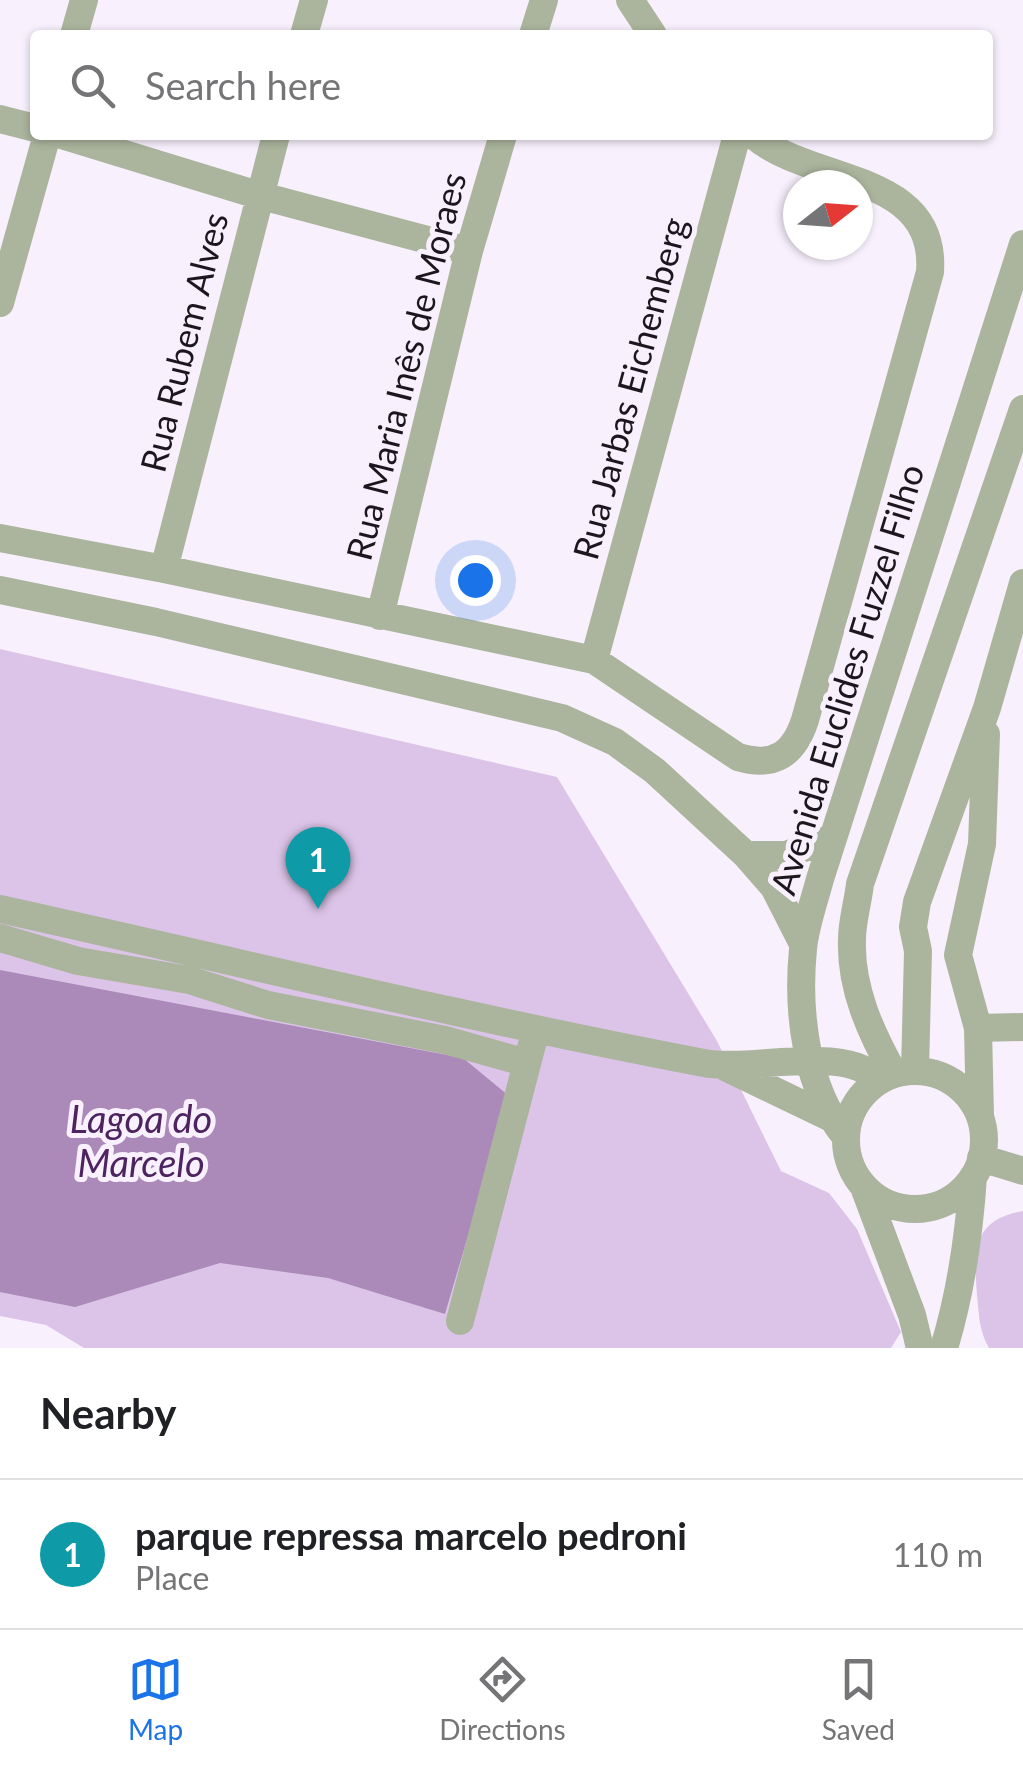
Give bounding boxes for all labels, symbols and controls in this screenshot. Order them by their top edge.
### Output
search box [30,30,993,140]
icon: search [65,58,120,113]
text: Search here [145,62,341,108]
street label: Rua Maria Inês de Moraes [336,168,474,564]
north arrow [783,170,873,260]
street label: Rua Rubem Alves [131,208,235,476]
street label: Rua Jarbas Eichemberg [563,213,695,563]
street label: Avenida Euclides Fuzzel Filho [760,459,932,899]
your location [450,555,501,606]
pin: 1 [286,826,350,909]
water label: Lagoa do Marcelo [70,1095,212,1185]
text: Nearby [40,1388,177,1438]
text: parque repressa marcelo pedroni [135,1512,687,1558]
text: 1 [63,1535,82,1574]
text: 110 m [893,1535,983,1574]
text: Place [135,1558,209,1597]
tab: Map [128,1652,183,1746]
tab: Directions [439,1652,566,1746]
tab: Saved [822,1652,895,1746]

